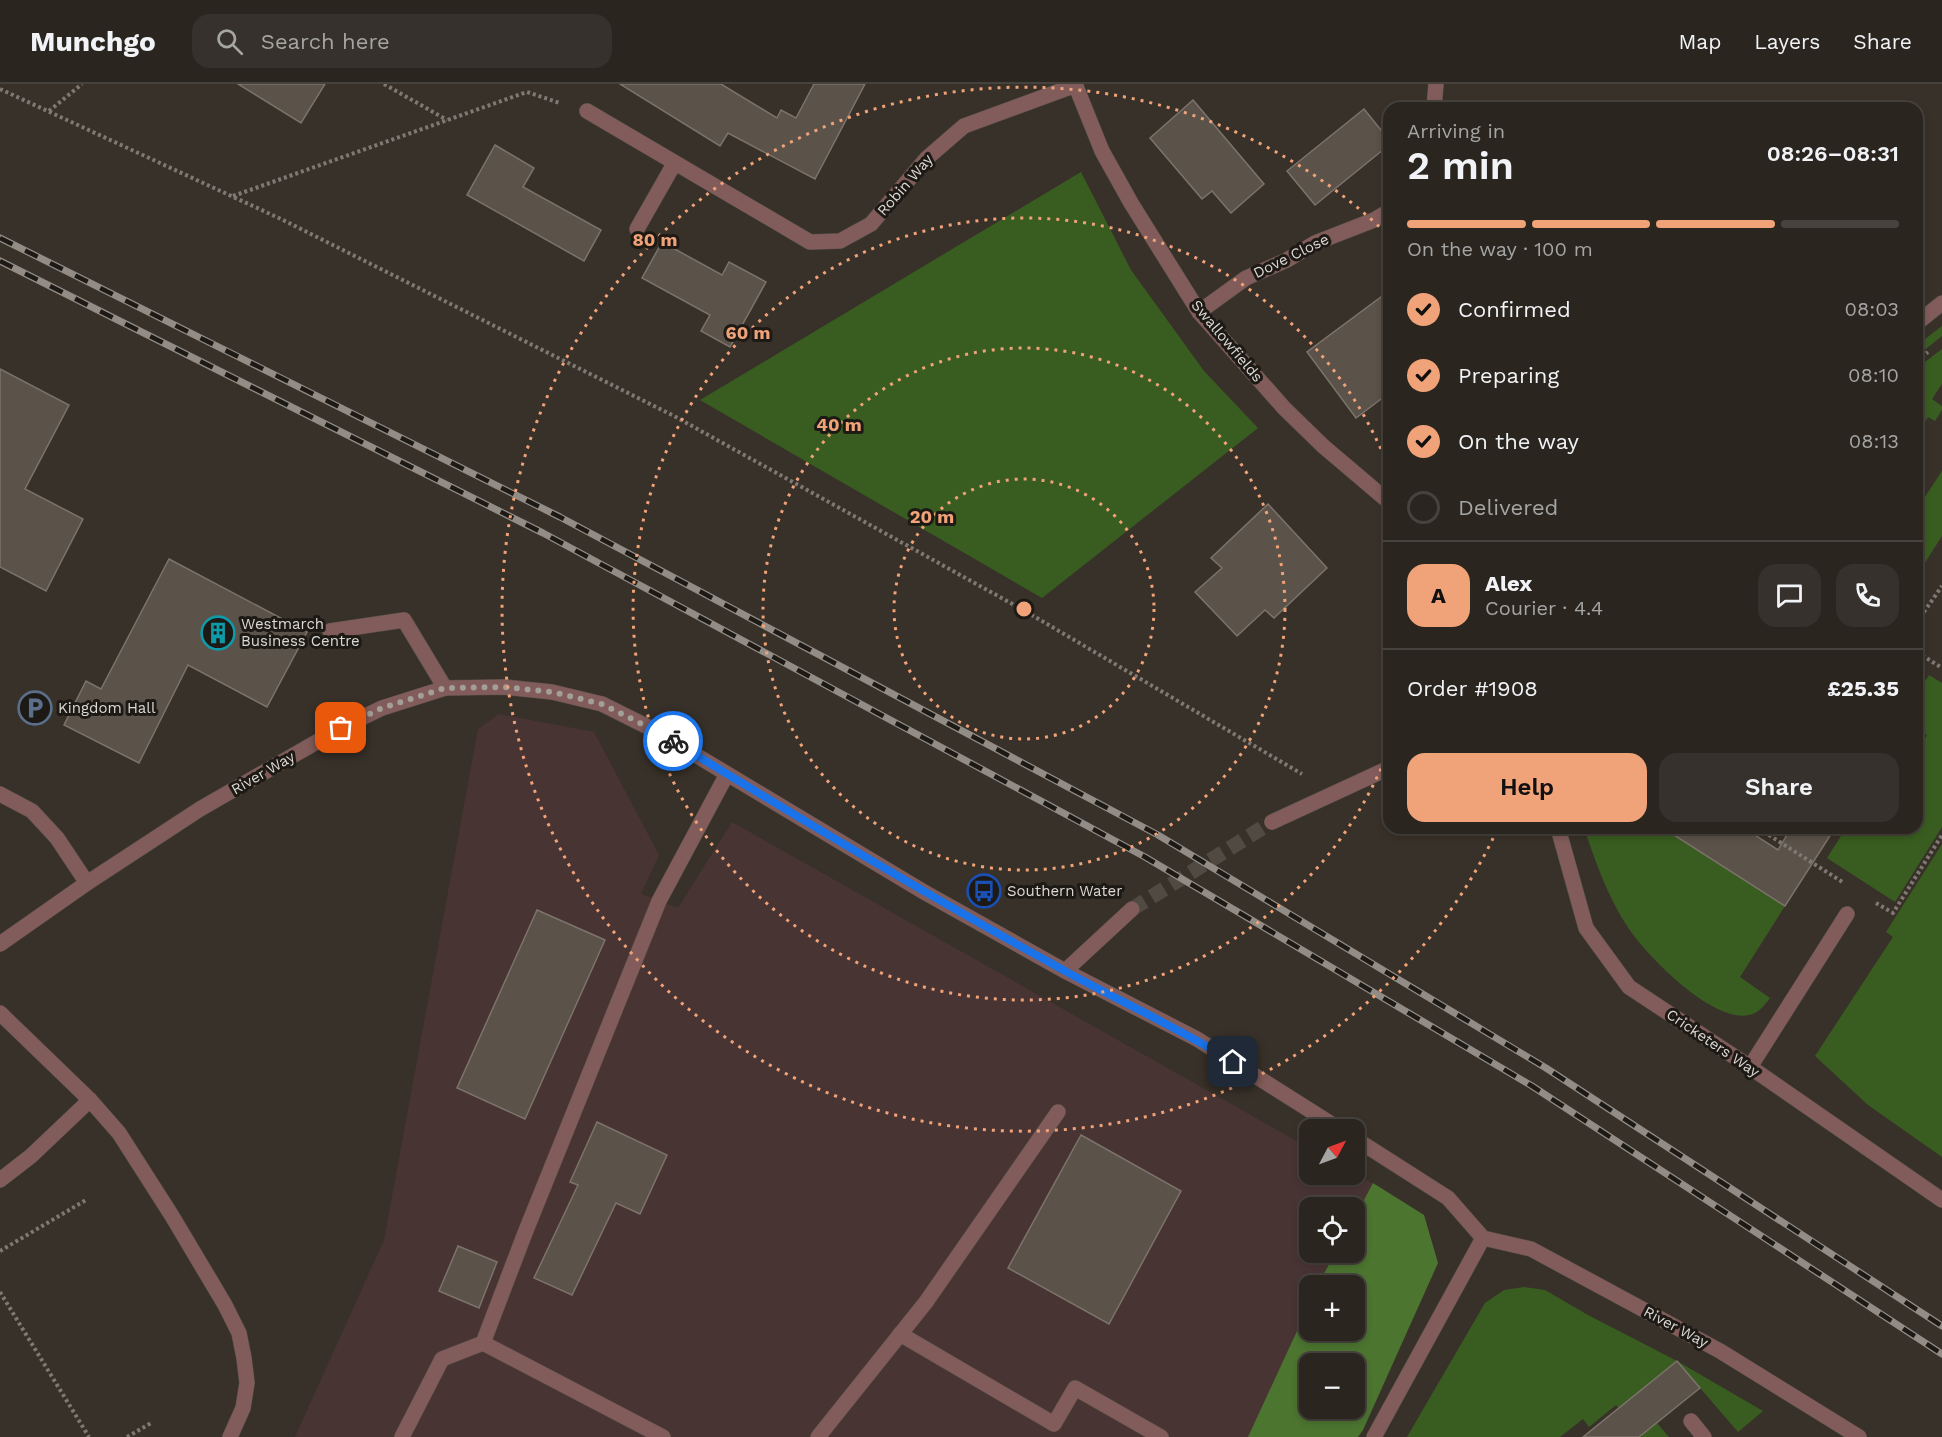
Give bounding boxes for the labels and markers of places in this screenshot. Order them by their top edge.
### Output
centre of rings [1014,599,1034,619]
building icon: Westmarch Business Centre [200,615,236,651]
place label: Westmarch Business Centre [241,615,360,650]
parking icon: Kingdom Hall [17,690,53,726]
place label: Kingdom Hall [58,699,156,717]
pin [315,702,366,753]
bus stop icon: Southern Water [966,873,1002,909]
place label: Southern Water [1007,882,1122,900]
pin [1207,1036,1258,1087]

